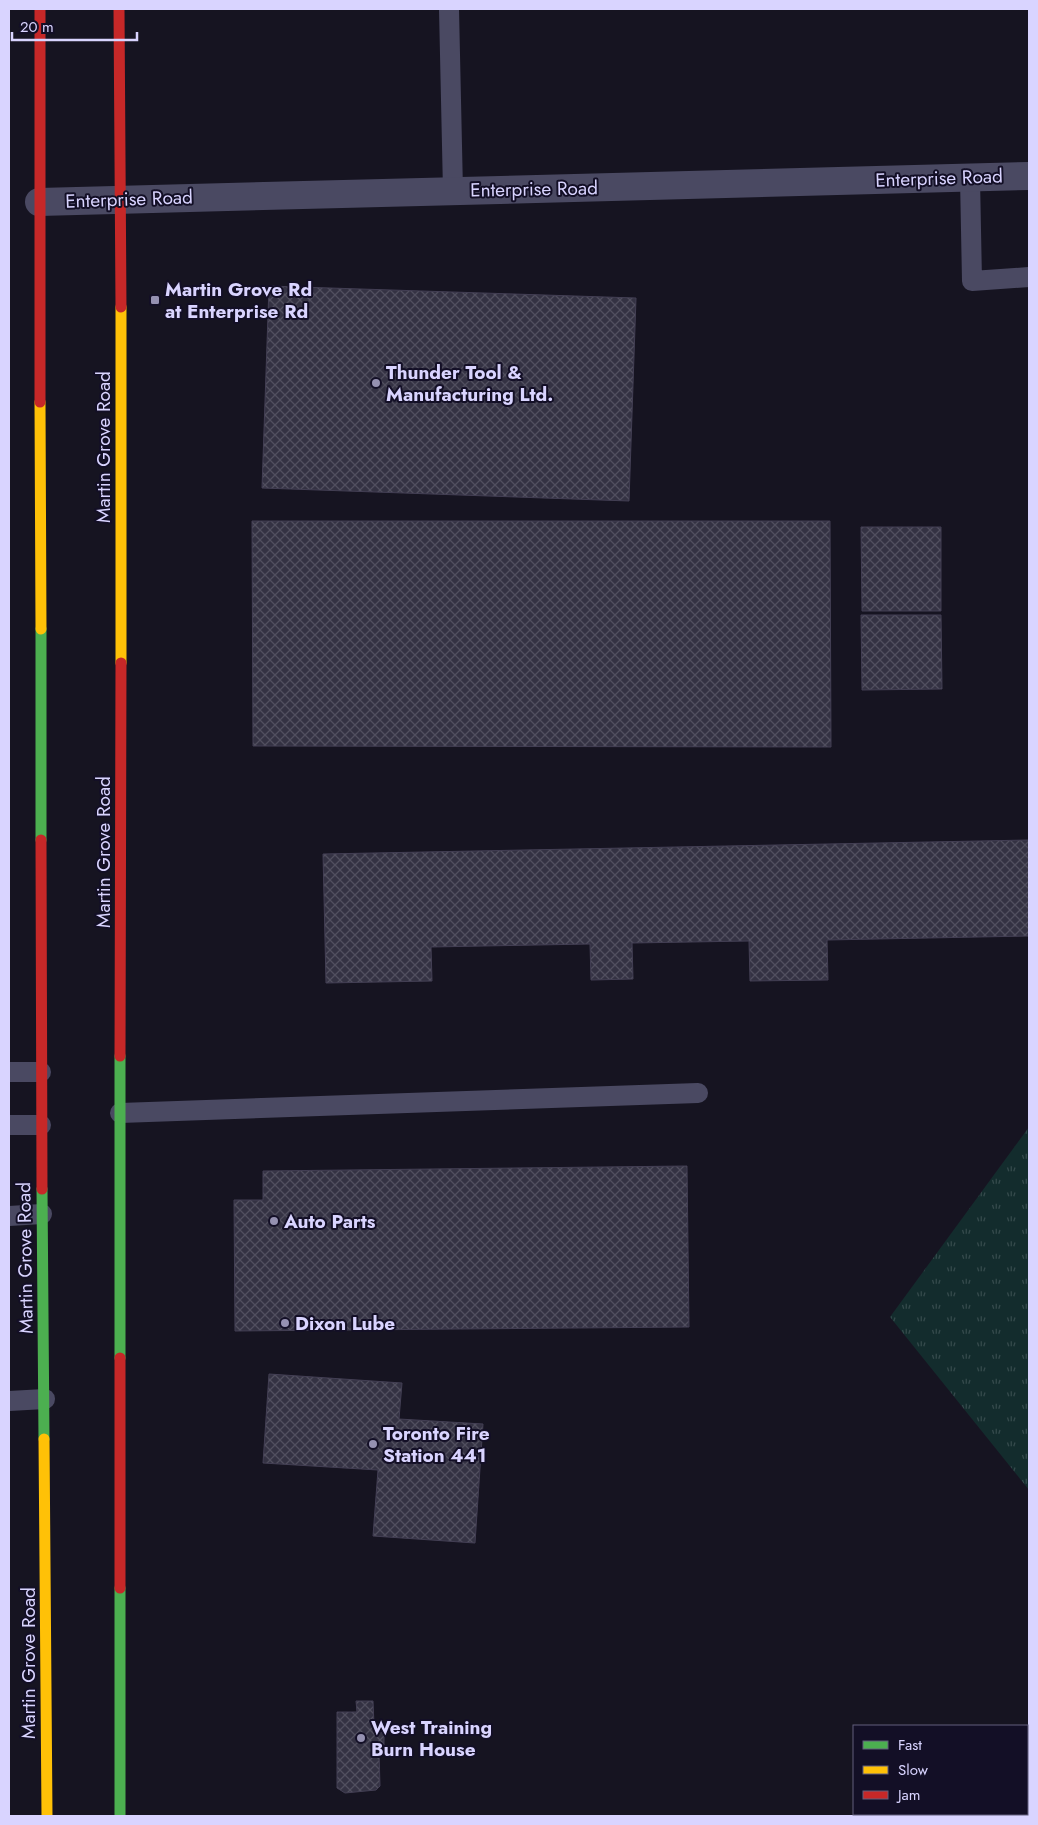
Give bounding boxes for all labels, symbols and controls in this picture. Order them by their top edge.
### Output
scale bar [12,10,138,42]
text: 20 m [20,16,54,38]
street label: Enterprise Road [875,162,1003,194]
street label: Enterprise Road [470,174,598,204]
street label: Enterprise Road [65,183,193,215]
place label: Martin Grove Rd at Enterprise Rd [165,276,312,325]
marker: Martin Grove Rd at Enterprise Rd [149,294,161,306]
place label: Thunder Tool & Manufacturing Ltd. [386,359,553,408]
street label: Martin Grove Road [90,371,117,523]
marker: Thunder Tool & Manufacturing Ltd. [370,377,382,389]
street label: Martin Grove Road [90,776,117,928]
street label: Martin Grove Road [10,1182,40,1334]
place label: Auto Parts [283,1208,376,1235]
marker: Auto Parts [268,1215,280,1227]
place label: Dixon Lube [295,1310,395,1337]
marker: Dixon Lube [279,1317,291,1329]
place label: Toronto Fire Station 441 [383,1420,490,1469]
marker: Toronto Fire Station 441 [367,1438,379,1450]
street label: Martin Grove Road [15,1587,42,1739]
place label: West Training Burn House [371,1714,492,1763]
legend [853,1725,1028,1815]
marker: West Training Burn House [355,1732,367,1744]
text: Fast [898,1734,922,1756]
text: Slow [898,1759,929,1781]
text: Jam [896,1784,921,1806]

